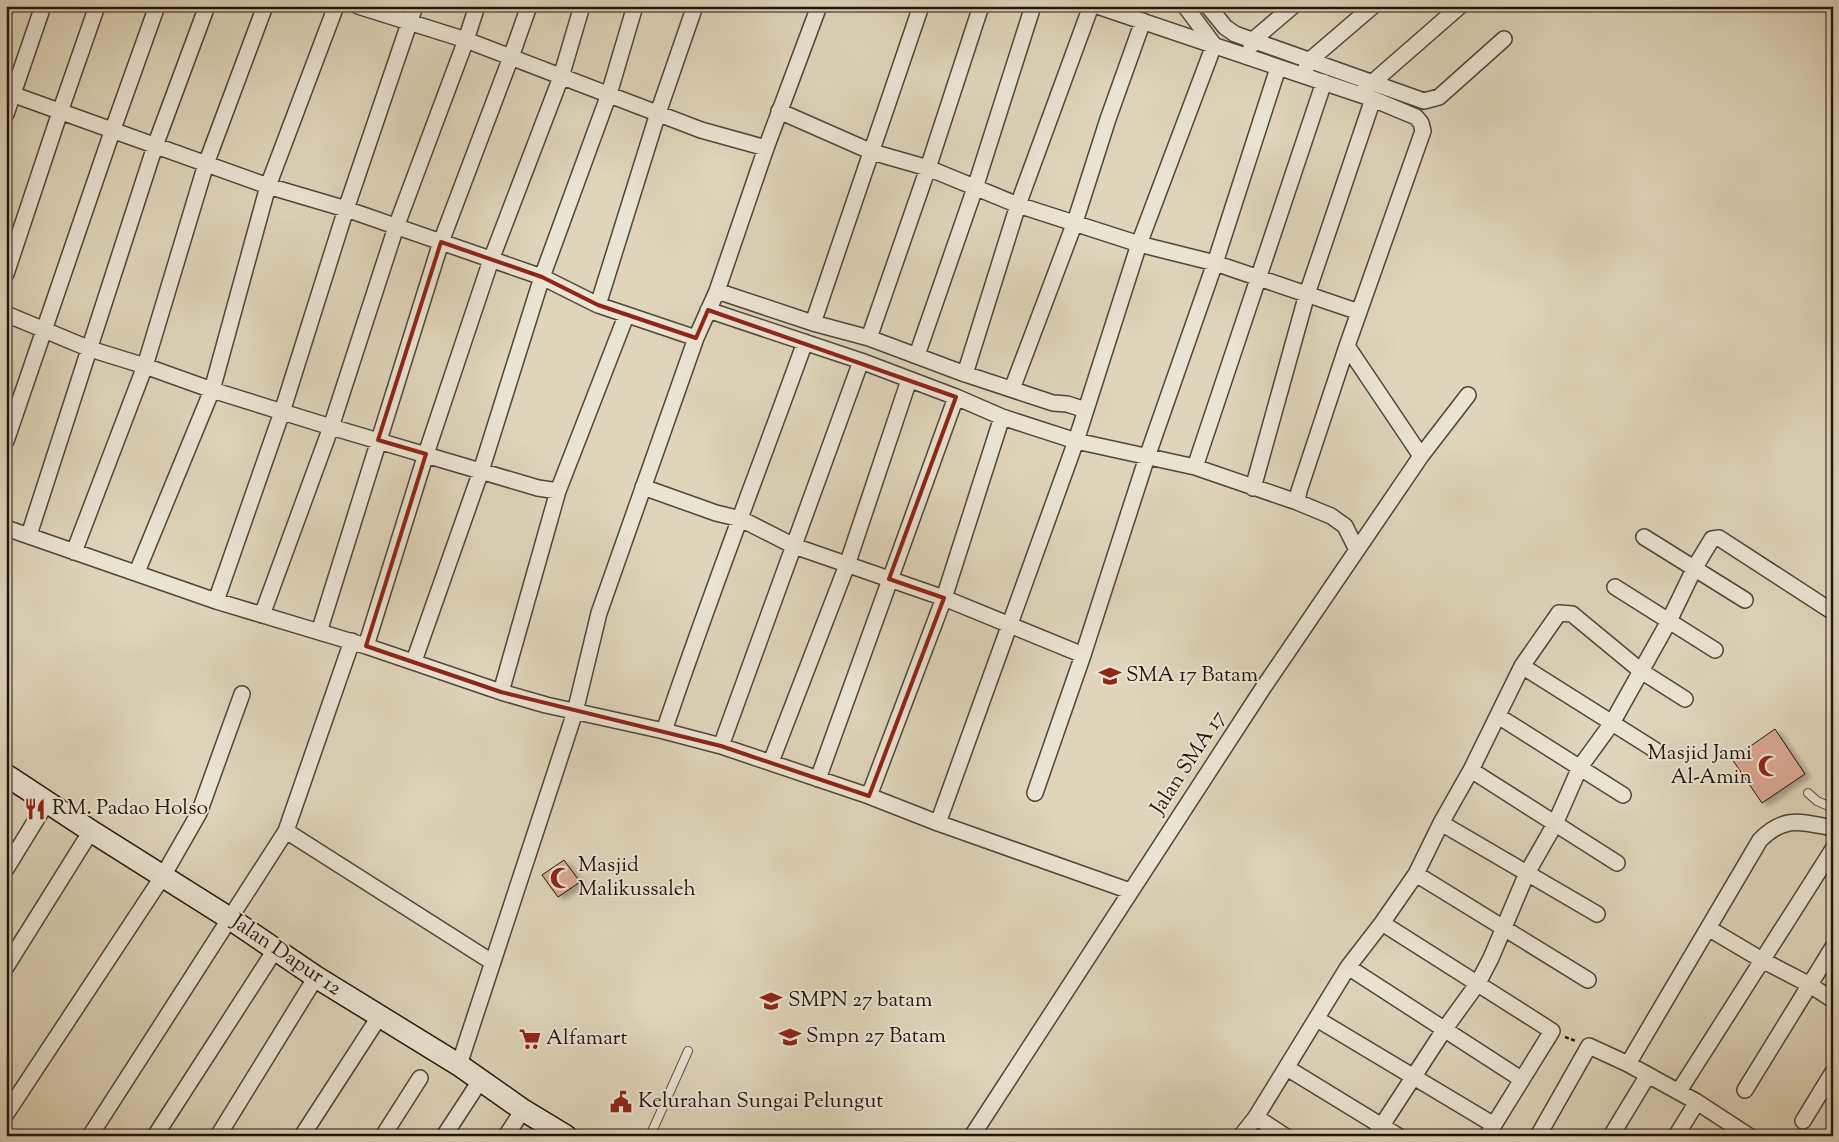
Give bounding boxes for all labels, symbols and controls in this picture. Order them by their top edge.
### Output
place label: SMA 17 Batam [1126,661,1258,691]
school or university icon: SMA 17 Batam [1097,663,1123,689]
street label: Jalan SMA 17 [1143,705,1234,822]
place label: Masjid Jami Al-Amin [1648,739,1752,793]
mosque icon: Masjid Jami Al-Amin [1756,753,1782,779]
place label: RM. Padao Holso [52,794,208,824]
restaurant icon: RM. Padao Holso [22,796,48,822]
place label: Masjid Malikussaleh [578,851,696,905]
mosque icon: Masjid Malikussaleh [548,865,574,891]
street label: Jalan Dapur 12 [224,907,347,1004]
place label: SMPN 27 batam [788,986,932,1016]
school or university icon: SMPN 27 batam [758,988,784,1014]
place label: Smpn 27 Batam [806,1022,946,1052]
place label: Alfamart [546,1024,628,1054]
school or university icon: Smpn 27 Batam [777,1024,803,1050]
supermarket icon: Alfamart [517,1026,543,1052]
place label: Kelurahan Sungai Pelungut [638,1087,883,1117]
public building icon: Kelurahan Sungai Pelungut [608,1089,634,1115]

